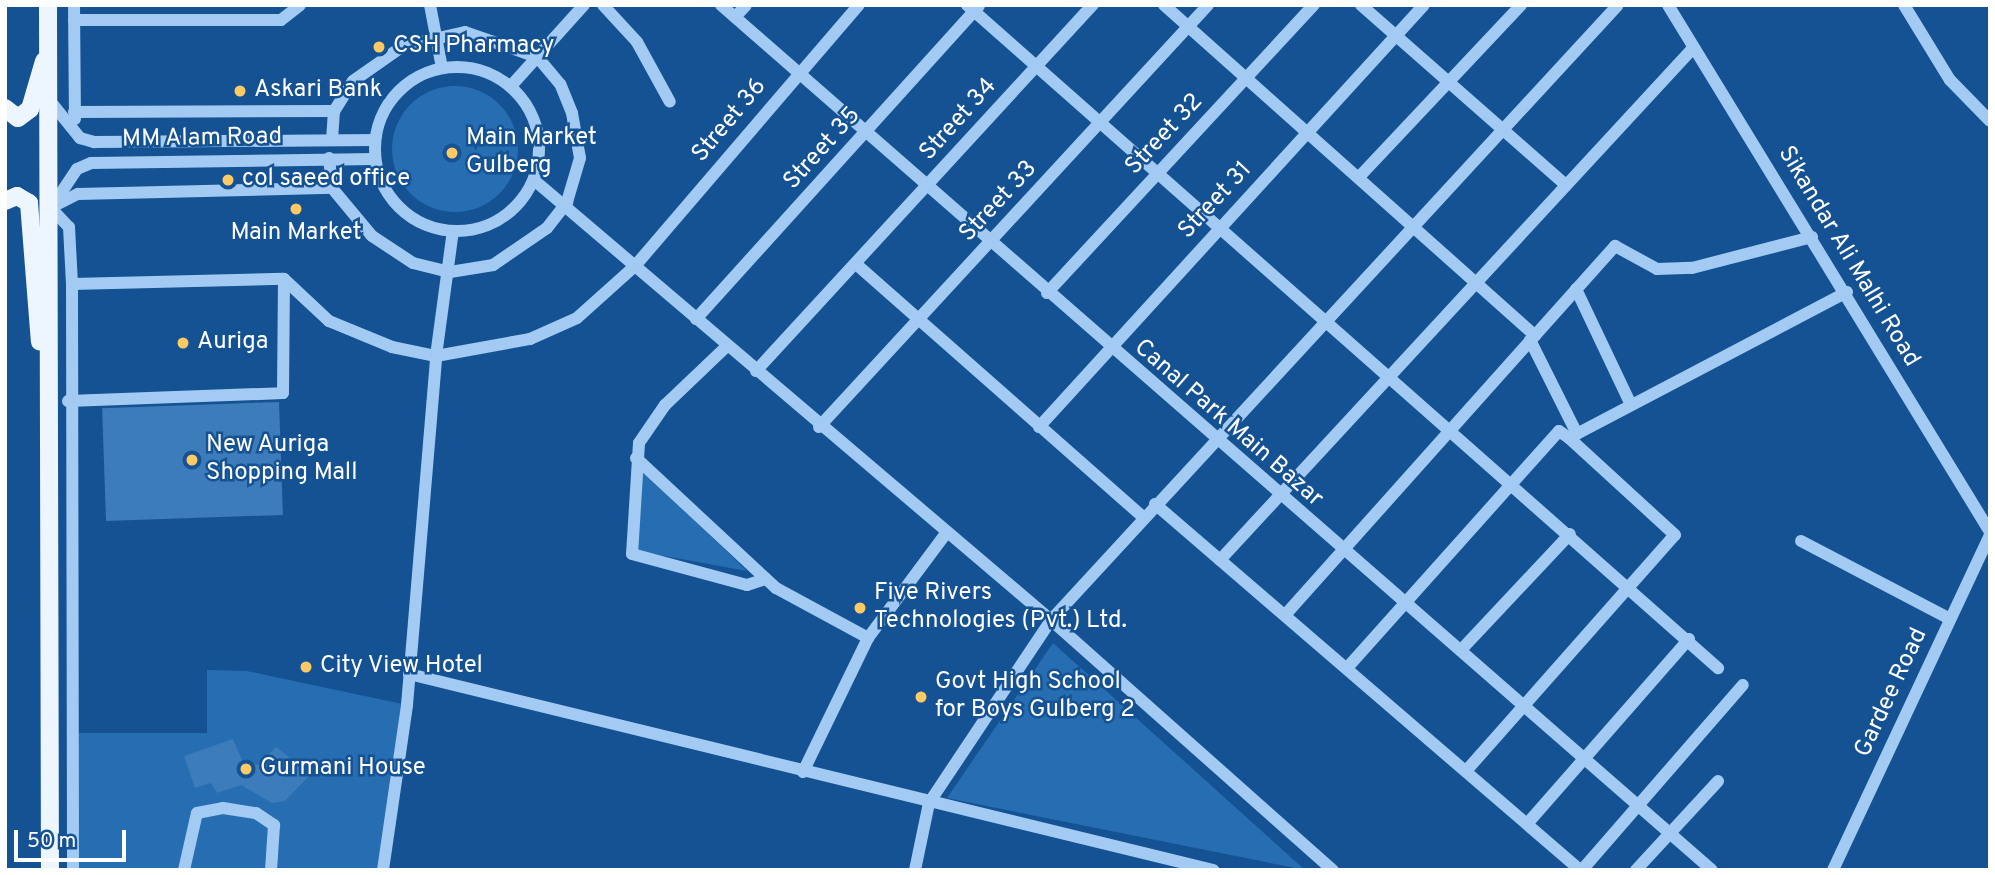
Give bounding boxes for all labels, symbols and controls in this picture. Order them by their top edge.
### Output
place label: CSH Pharmacy [393,33,554,61]
marker: CSH Pharmacy [371,39,387,55]
street label: Street 36 [687,73,773,169]
street label: Street 34 [914,73,1004,167]
place label: Askari Bank [254,77,383,105]
marker: Askari Bank [232,83,248,99]
street label: Street 32 [1120,88,1210,182]
street label: Street 35 [778,102,868,196]
street label: MM Alam Road [121,123,283,155]
place label: Main Market Gulberg [466,125,597,181]
street label: Sikandar Ali Malhi Road [1770,141,1926,373]
marker: Main Market Gulberg [444,145,460,161]
street label: Street 33 [954,155,1044,249]
street label: Street 31 [1173,156,1259,246]
place label: col saeed office [242,166,410,194]
marker: col saeed office [220,172,236,188]
marker: Main Market [288,201,304,217]
place label: Main Market [231,220,361,248]
place label: Auriga [197,329,268,357]
street label: Canal Park Main Bazar [1128,334,1328,514]
marker: Auriga [175,335,191,351]
place label: New Auriga Shopping Mall [206,432,357,488]
marker: New Auriga Shopping Mall [184,452,200,468]
place label: Five Rivers Technologies (Pvt.) Ltd. [874,580,1127,636]
marker: Five Rivers Technologies (Pvt.) Ltd. [852,600,868,616]
street label: Gardee Road [1850,624,1934,762]
place label: City View Hotel [320,653,484,681]
marker: City View Hotel [298,659,314,675]
place label: Govt High School for Boys Gulberg 2 [935,669,1135,725]
marker: Govt High School for Boys Gulberg 2 [913,689,929,705]
place label: Gurmani House [260,755,426,783]
marker: Gurmani House [238,761,254,777]
scale bar [18,816,130,860]
text: 50 m [27,828,76,855]

